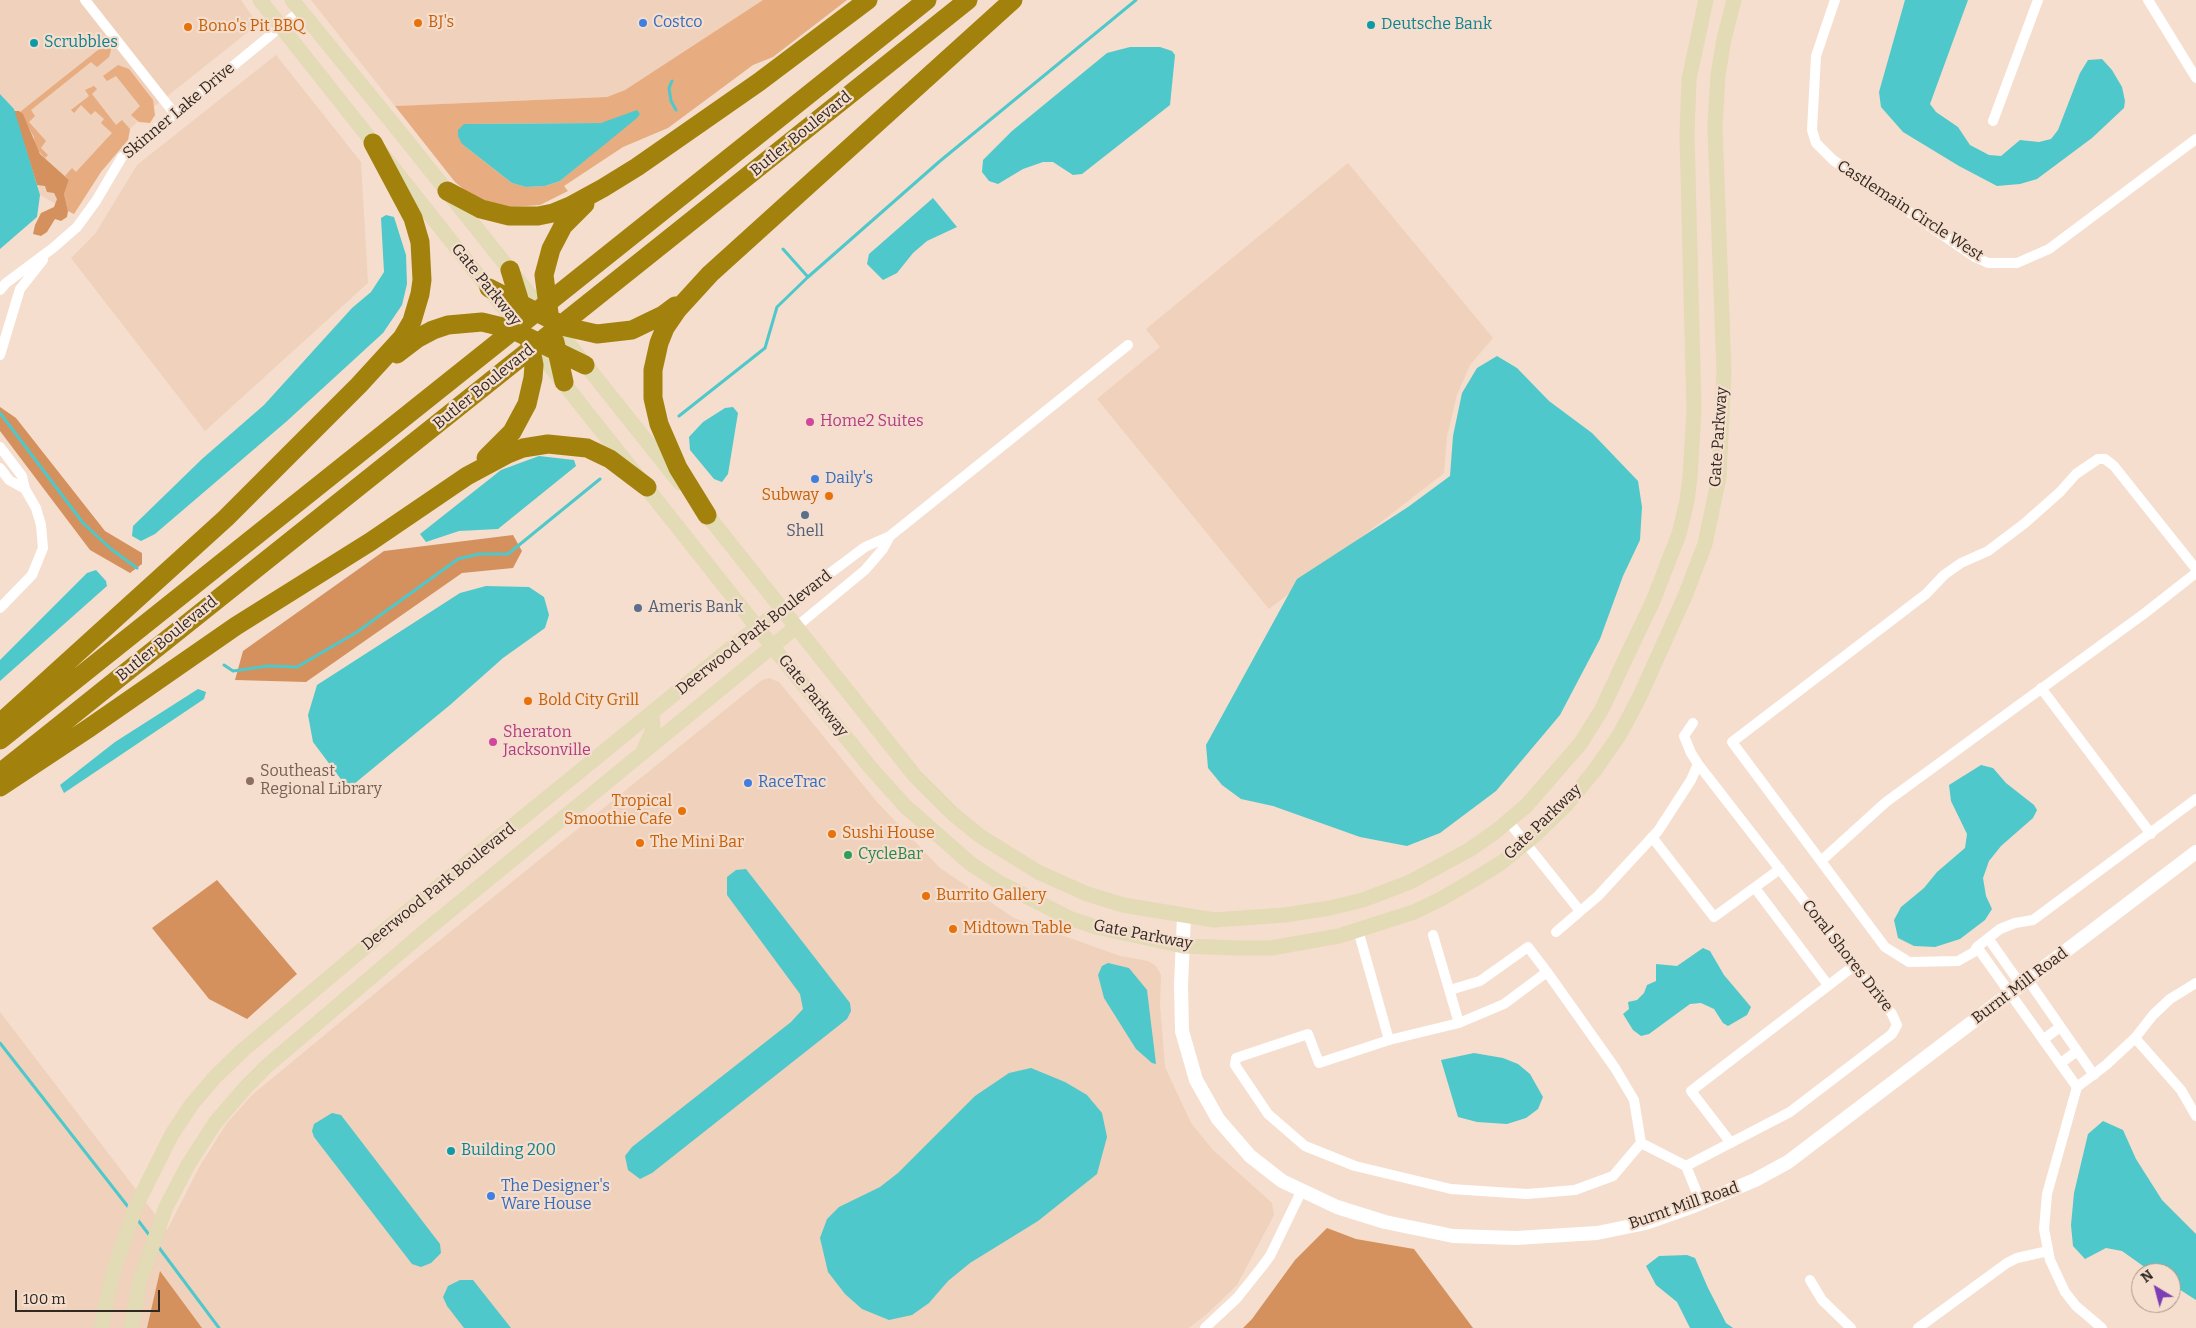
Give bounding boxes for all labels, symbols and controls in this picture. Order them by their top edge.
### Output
place label: BJ's [428,13,454,33]
place label: Costco [653,13,702,33]
place label: Deutsche Bank [1381,15,1492,35]
place label: Bono's Pit BBQ [198,17,305,37]
marker: BJ's [412,17,424,29]
marker: Costco [637,17,649,29]
marker: Deutsche Bank [1365,19,1377,31]
marker: Bono's Pit BBQ [182,21,194,33]
place label: Scrubbles [44,33,118,53]
marker: Scrubbles [28,37,40,49]
street label: Skinner Lake Drive [119,59,239,163]
street label: Butler Boulevard [747,87,855,181]
street label: Castlemain Circle West [1833,156,1987,266]
street label: Gate Parkway [447,240,525,330]
street label: Butler Boulevard [430,340,538,434]
street label: Gate Parkway [1706,386,1732,488]
place label: Home2 Suites [820,412,924,432]
marker: Home2 Suites [804,416,816,428]
place label: Daily's [825,469,873,489]
marker: Daily's [809,473,821,485]
place label: Subway [762,486,819,506]
marker: Subway [823,490,835,502]
marker: Shell [799,509,811,521]
place label: Shell [786,522,824,542]
street label: Deerwood Park Boulevard [672,566,836,700]
street label: Butler Boulevard [113,592,221,686]
place label: Ameris Bank [648,598,743,618]
marker: Ameris Bank [632,602,644,614]
street label: Gate Parkway [774,651,852,741]
place label: Bold City Grill [538,691,639,711]
marker: Bold City Grill [522,695,534,707]
place label: Sheraton Jacksonville [503,723,591,761]
marker: Sheraton Jacksonville [487,736,499,748]
place label: Southeast Regional Library [260,762,382,800]
place label: RaceTrac [758,773,826,793]
marker: Southeast Regional Library [244,775,256,787]
marker: RaceTrac [742,777,754,789]
street label: Gate Parkway [1500,780,1586,864]
place label: Tropical Smoothie Cafe [564,792,672,830]
marker: Tropical Smoothie Cafe [676,805,688,817]
street label: Deerwood Park Boulevard [358,819,520,955]
place label: Sushi House [842,824,935,844]
marker: Sushi House [826,828,838,840]
place label: The Mini Bar [650,833,744,853]
marker: The Mini Bar [634,837,646,849]
place label: CycleBar [858,845,923,865]
marker: CycleBar [842,849,854,861]
place label: Burrito Gallery [936,886,1047,906]
marker: Burrito Gallery [920,890,932,902]
street label: Coral Shores Drive [1797,896,1897,1016]
street label: Gate Parkway [1092,916,1194,954]
place label: Midtown Table [963,919,1072,939]
marker: Midtown Table [947,923,959,935]
street label: Burnt Mill Road [1968,944,2072,1028]
place label: Building 200 [461,1141,556,1161]
marker: Building 200 [445,1145,457,1157]
place label: The Designer's Ware House [501,1177,610,1215]
street label: Burnt Mill Road [1627,1178,1741,1234]
marker: The Designer's Ware House [485,1190,497,1202]
north arrow [2131,1263,2181,1313]
text: N [2138,1266,2157,1286]
scale bar [18,1280,162,1312]
text: 100 m [23,1290,66,1308]

